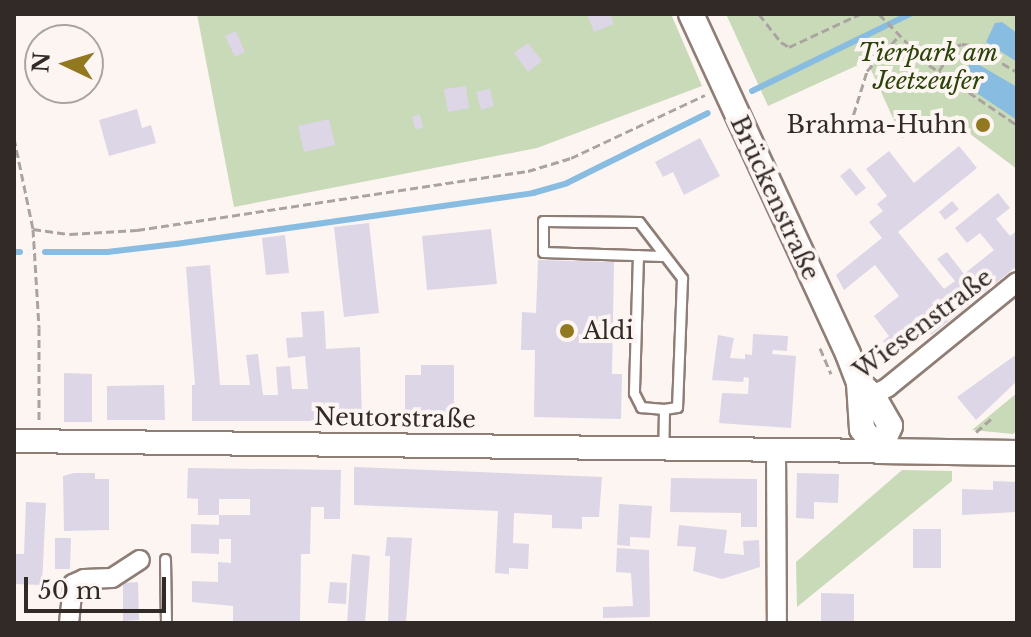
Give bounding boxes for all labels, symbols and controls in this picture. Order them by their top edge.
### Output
north arrow [24,24,104,104]
park label: Tierpark am Jeetzeufer [858,39,998,95]
text: N [27,51,56,74]
street label: Brückenstraße [724,111,826,285]
place label: Brahma-Huhn [787,111,967,139]
marker: Brahma-Huhn [974,116,992,134]
street label: Wiesenstraße [848,263,998,385]
place label: Aldi [583,317,634,345]
marker: Aldi [558,322,576,340]
street label: Neutorstraße [314,402,476,434]
scale bar [28,561,170,611]
text: 50 m [38,576,101,605]

